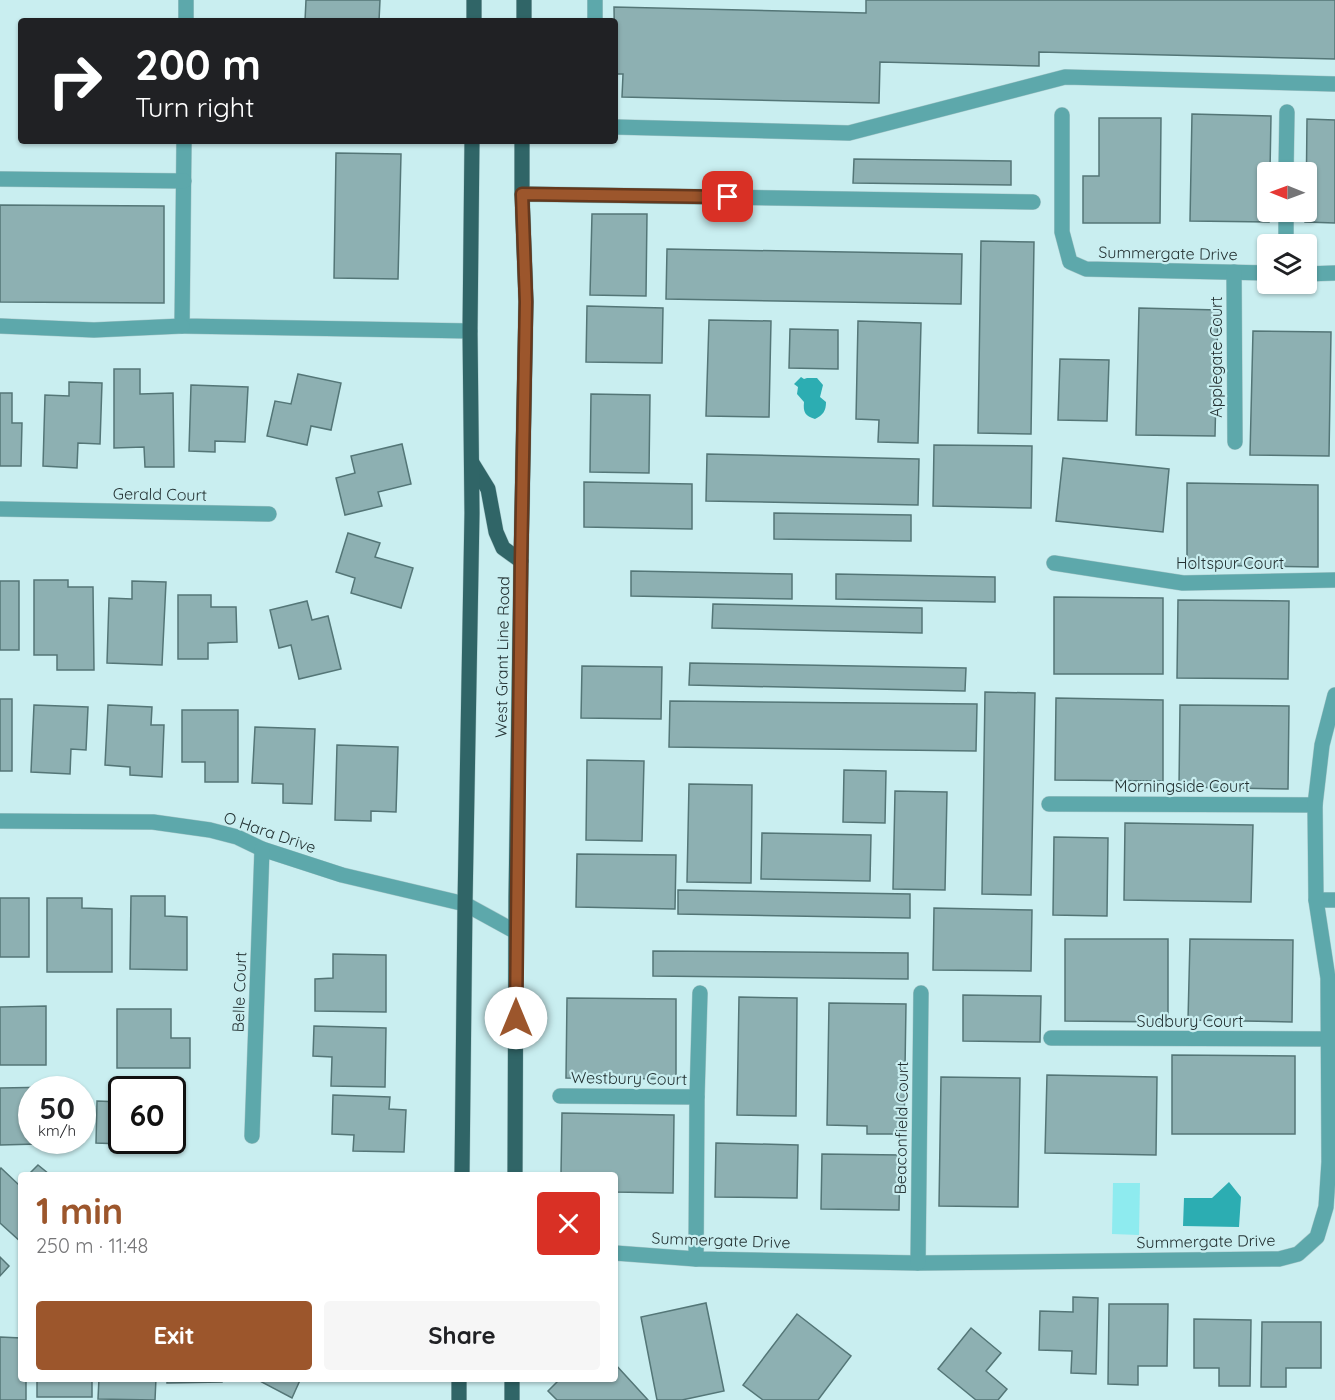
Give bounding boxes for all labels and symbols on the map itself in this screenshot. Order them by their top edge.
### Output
north arrow [1257,162,1317,222]
pin [702,171,753,222]
street label: Summergate Drive [1098,242,1238,264]
street label: Applegate Court [1206,296,1226,418]
street label: Gerald Court [113,483,207,505]
street label: Holtspur Court [1176,553,1284,573]
street label: West Grant Line Road [491,576,513,738]
street label: Morningside Court [1114,776,1250,796]
street label: O Hara Drive [221,807,319,857]
street label: Belle Court [228,951,250,1033]
position arrow [484,986,548,1050]
street label: Sudbury Court [1136,1011,1244,1031]
street label: Beaconfield Court [890,1061,912,1195]
street label: Westbury Court [571,1067,687,1089]
speed limit sign: 60 [108,1076,186,1154]
street label: Summergate Drive [651,1228,791,1252]
street label: Summergate Drive [1136,1230,1276,1252]

